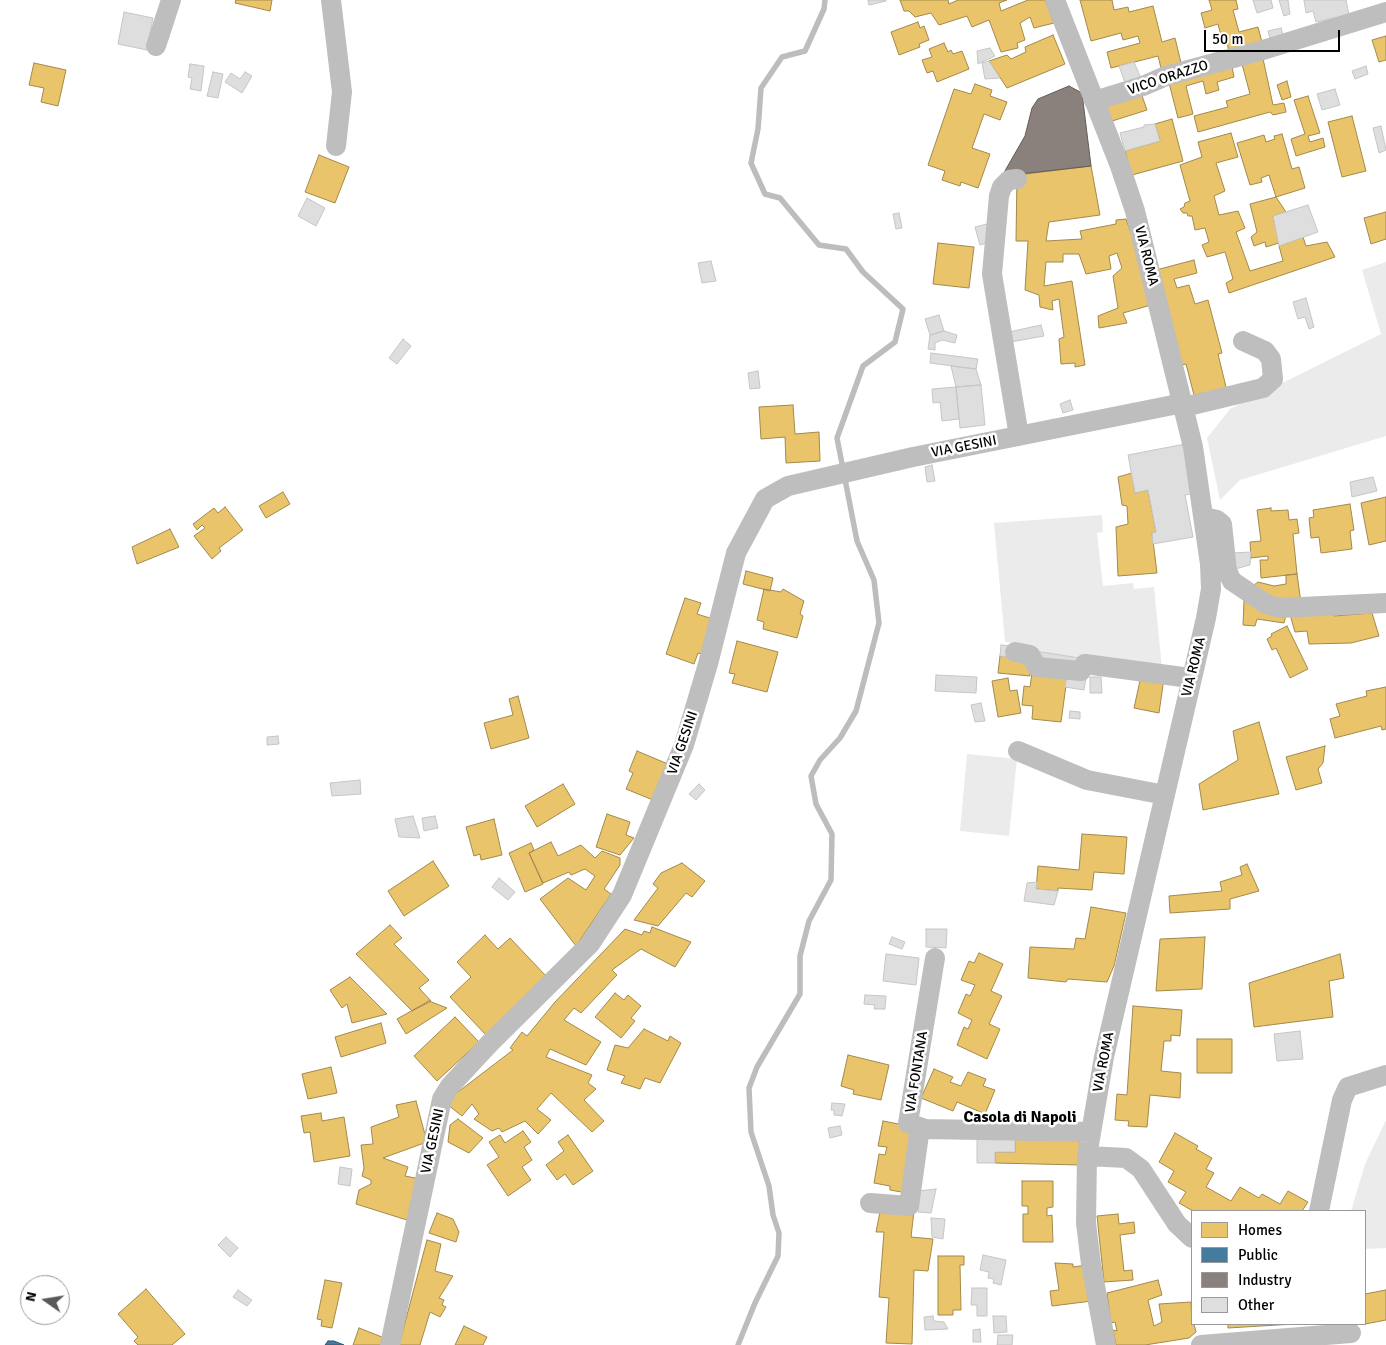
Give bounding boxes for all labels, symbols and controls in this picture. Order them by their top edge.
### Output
scale bar [1206,20,1342,52]
text: 50 m [1212,30,1243,48]
street label: VICO ORAZZO [1126,57,1210,99]
street label: VIA ROMA [1130,224,1162,288]
street label: VIA GESINI [930,432,998,462]
street label: VIA ROMA [1178,635,1210,699]
street label: VIA GESINI [664,709,702,777]
street label: VIA FONTANA [902,1030,932,1114]
street label: VIA ROMA [1090,1030,1118,1094]
street label: VIA GESINI [418,1107,448,1175]
district label: Casola di Napoli [964,1108,1076,1128]
legend [1191,1210,1366,1325]
text: Homes [1238,1221,1282,1239]
text: Public [1238,1246,1278,1264]
text: Industry [1238,1271,1291,1289]
north arrow [20,1275,70,1325]
text: N [21,1290,40,1303]
text: Other [1238,1296,1274,1314]

